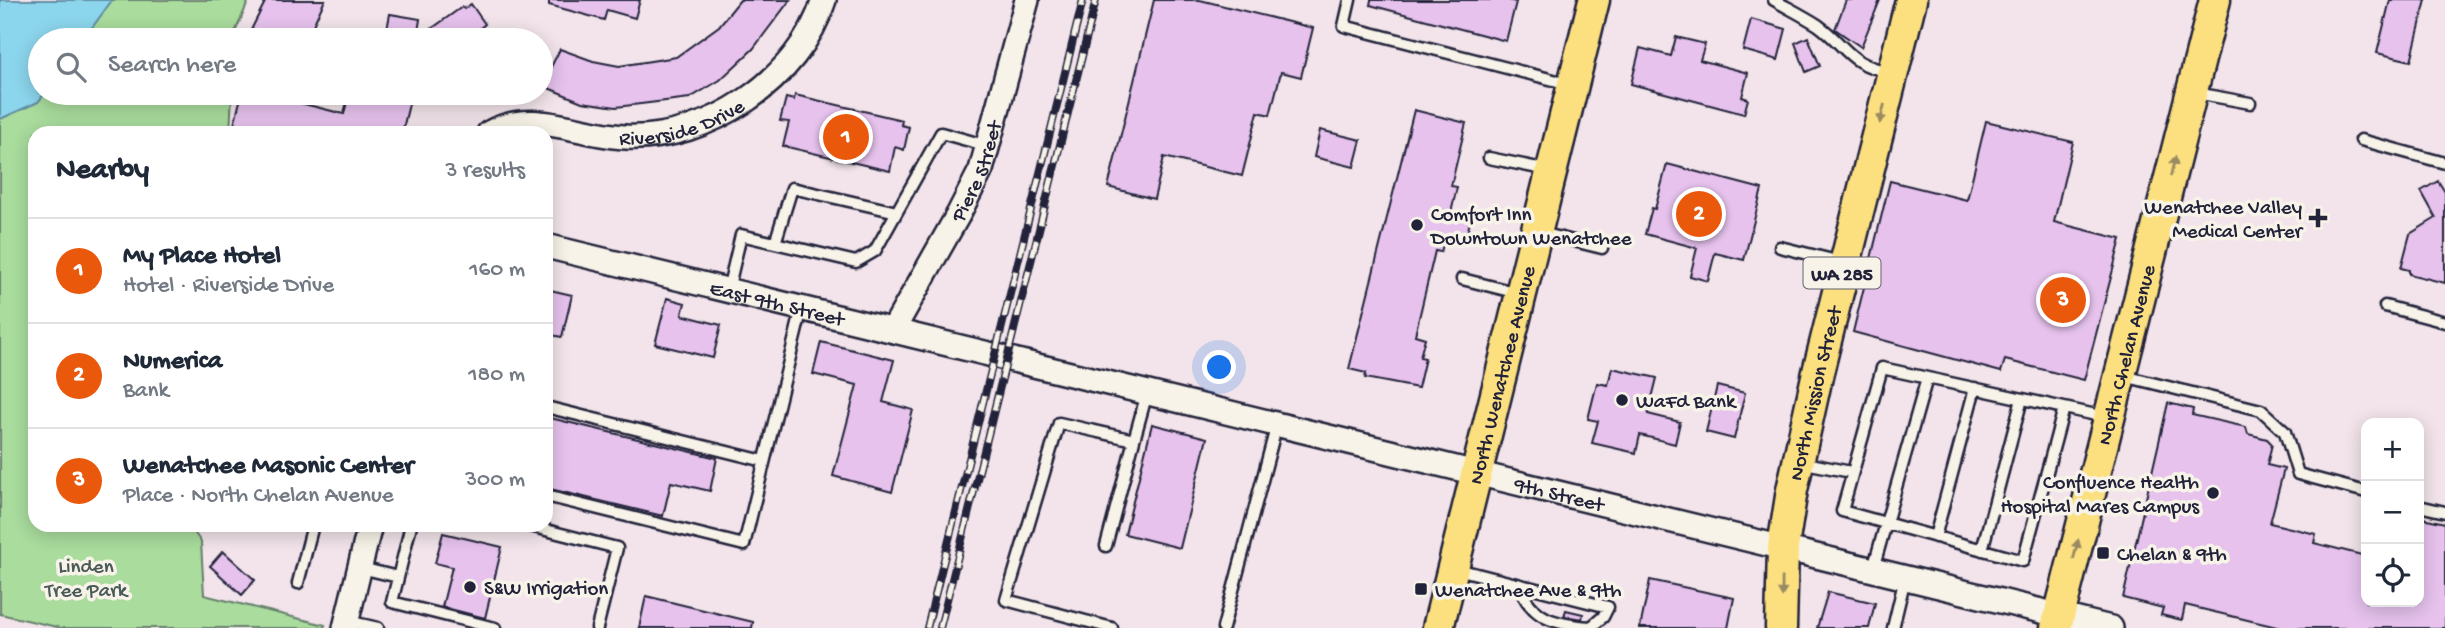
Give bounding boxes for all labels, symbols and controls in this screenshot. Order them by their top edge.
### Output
search box [28,28,553,105]
icon: search [52,48,90,86]
text: Search here [108,51,236,82]
street label: Riverside Drive [619,95,751,153]
one-way arrow [1876,103,1887,125]
pin: 1 [823,111,869,163]
street label: Piere Street [947,117,1010,228]
text: Nearby [56,154,149,189]
one-way arrow [2168,155,2179,177]
text: 3 results [445,158,525,185]
pin: 2 [1676,188,1722,240]
place label: Wenatchee Valley Medical Center [2144,197,2304,246]
place label: Comfort Inn Downtown Wenatchee [1429,204,1633,253]
marker: Wenatchee Valley Medical Center [2308,208,2328,228]
marker: Comfort Inn Downtown Wenatchee [1409,217,1425,233]
text: My Place Hotel [123,242,281,273]
text: 1 [74,257,84,284]
text: 160 m [469,257,525,284]
road number: WA 285 [1804,258,1881,288]
street label: North Chelan Avenue [2094,262,2164,448]
street label: North Wenatchee Avenue [1465,263,1544,487]
text: Hotel · Riverside Drive [123,273,334,300]
pin: 3 [2040,274,2086,326]
street label: East 9th Street [707,277,848,335]
street label: North Mission Street [1785,302,1850,483]
text: Numerica [123,347,222,378]
your location [1202,350,1236,384]
text: 2 [73,362,85,389]
text: 180 m [468,362,525,389]
text: Bank [123,378,169,405]
place label: WaFd Bank [1636,391,1738,416]
marker: WaFd Bank [1614,392,1630,408]
map controls [2361,418,2424,607]
button: + [2361,418,2424,481]
text: Wenatchee Masonic Center [123,452,413,483]
text: 3 [73,467,85,494]
text: 300 m [465,467,525,494]
place label: Confluence Health Hospital Mares Campus [2001,472,2200,521]
street label: 9th Street [1510,474,1608,520]
button: − [2361,481,2424,544]
text: Place · North Chelan Avenue [123,483,394,510]
marker: Confluence Health Hospital Mares Campus [2205,485,2221,501]
one-way arrow [2071,538,2082,560]
place label: Chelan & 9th [2117,544,2227,569]
button: locate [2361,544,2424,607]
marker: Chelan & 9th [2095,545,2111,561]
park label: Linden Tree Park [44,556,130,605]
one-way arrow [1776,577,1788,599]
place label: S&W Irrigation [484,578,608,603]
marker: S&W Irrigation [462,579,478,595]
place label: Wenatchee Ave & 9th [1435,580,1621,605]
marker: Wenatchee Ave & 9th [1413,581,1429,597]

